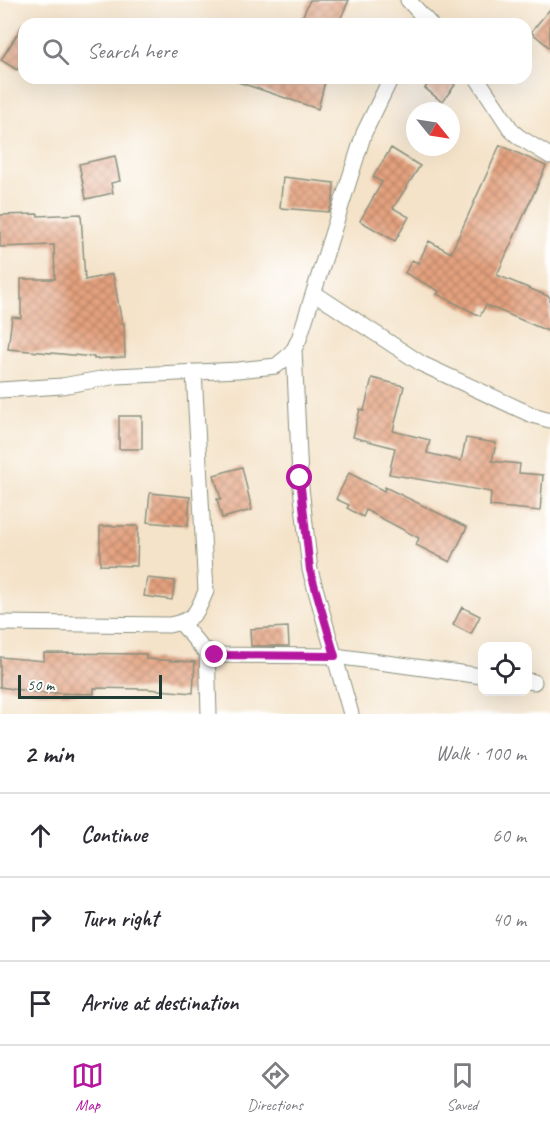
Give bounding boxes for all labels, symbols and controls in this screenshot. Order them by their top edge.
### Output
search box [18,18,532,84]
icon: search [39,35,72,68]
text: Search here [87,37,177,65]
north arrow [406,102,460,156]
route start [286,464,312,490]
route end [201,641,227,667]
map controls [478,642,532,696]
button: locate [478,642,532,696]
scale bar [18,672,162,700]
text: 50 m [27,675,54,695]
text: 2 min [24,737,74,770]
text: Walk · 100 m [436,741,526,766]
icon: ahead [24,819,57,852]
text: Continue [81,821,147,849]
text: 60 m [492,823,526,848]
icon: right [24,903,57,936]
text: Turn right [81,905,158,933]
text: 40 m [492,907,526,932]
icon: arrive [24,987,57,1020]
text: Arrive at destination [81,989,238,1017]
tab: Map [71,1059,104,1115]
tab: Directions [247,1059,303,1115]
tab: Saved [446,1059,479,1115]

